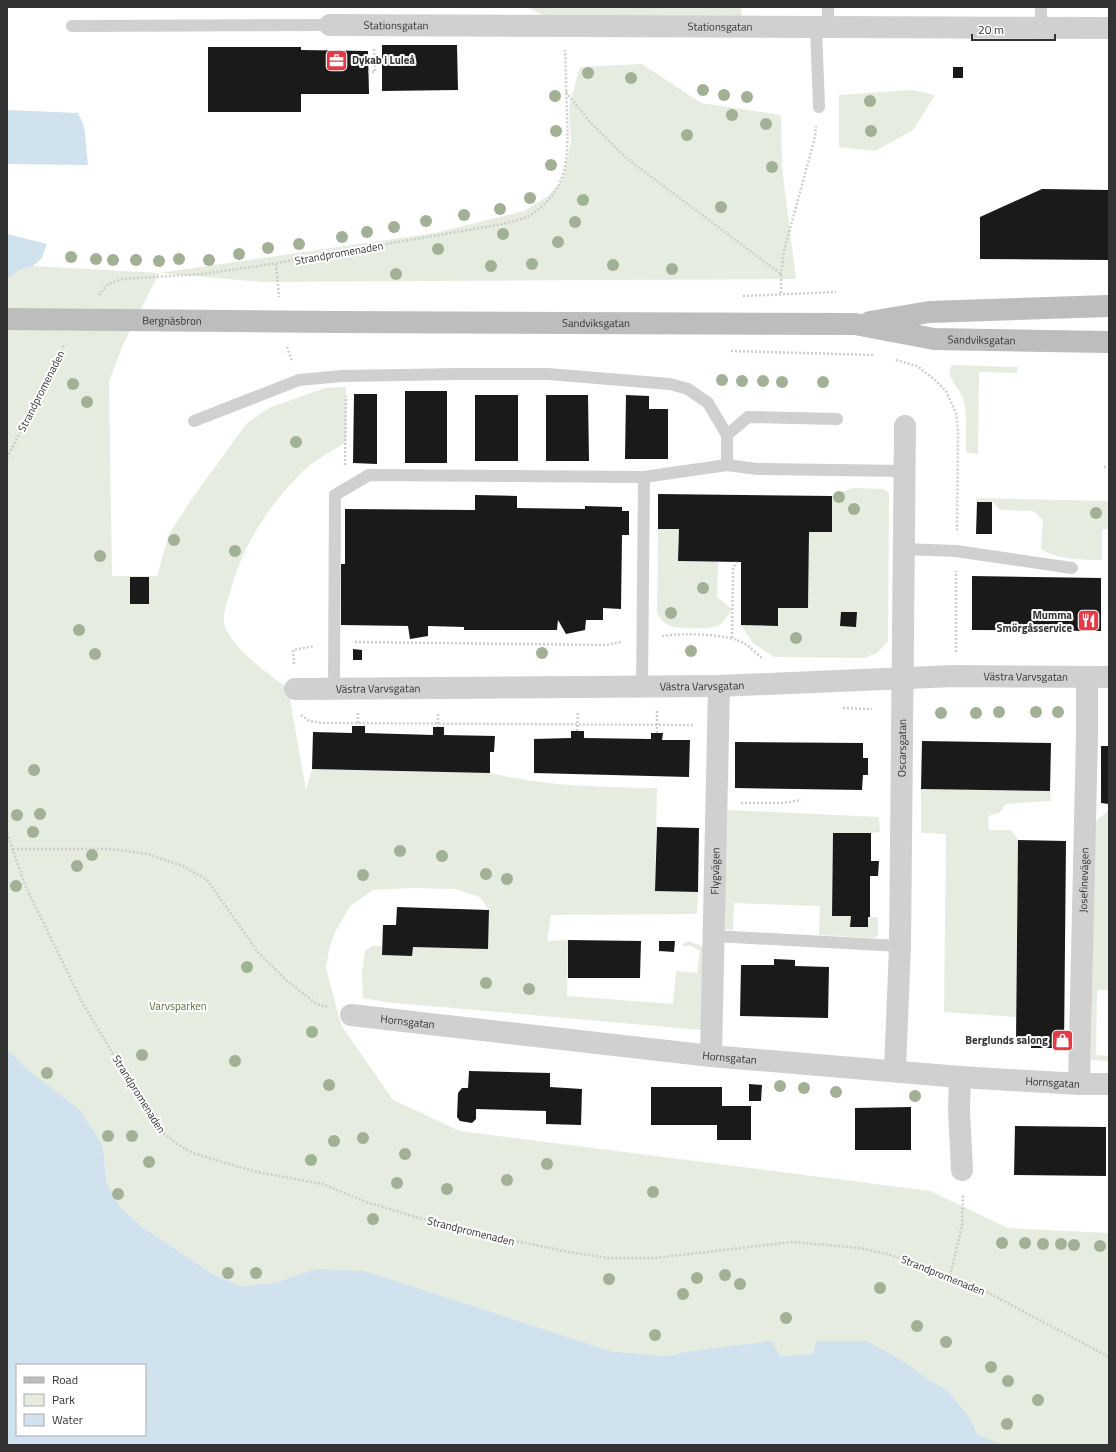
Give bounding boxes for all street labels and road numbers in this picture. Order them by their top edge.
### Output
street label: Stationsgatan [364,17,429,33]
street label: Stationsgatan [688,18,753,35]
street label: Strandpromenaden [294,237,385,269]
street label: Bergnäsbron [142,312,202,329]
street label: Sandviksgatan [562,315,630,331]
street label: Sandviksgatan [948,331,1016,348]
street label: Strandpromenaden [14,347,68,435]
street label: Västra Varvsgatan [983,668,1068,685]
street label: Västra Varvsgatan [660,677,745,694]
street label: Västra Varvsgatan [336,680,420,697]
street label: Oscarsgatan [894,719,910,777]
street label: Flygvägen [706,847,724,895]
street label: Josefinevägen [1075,847,1092,913]
street label: Hornsgatan [380,1010,436,1032]
street label: Hornsgatan [702,1047,757,1068]
street label: Strandpromenaden [108,1052,170,1136]
street label: Hornsgatan [1025,1073,1080,1092]
street label: Strandpromenaden [426,1212,516,1250]
street label: Strandpromenaden [898,1251,988,1299]

